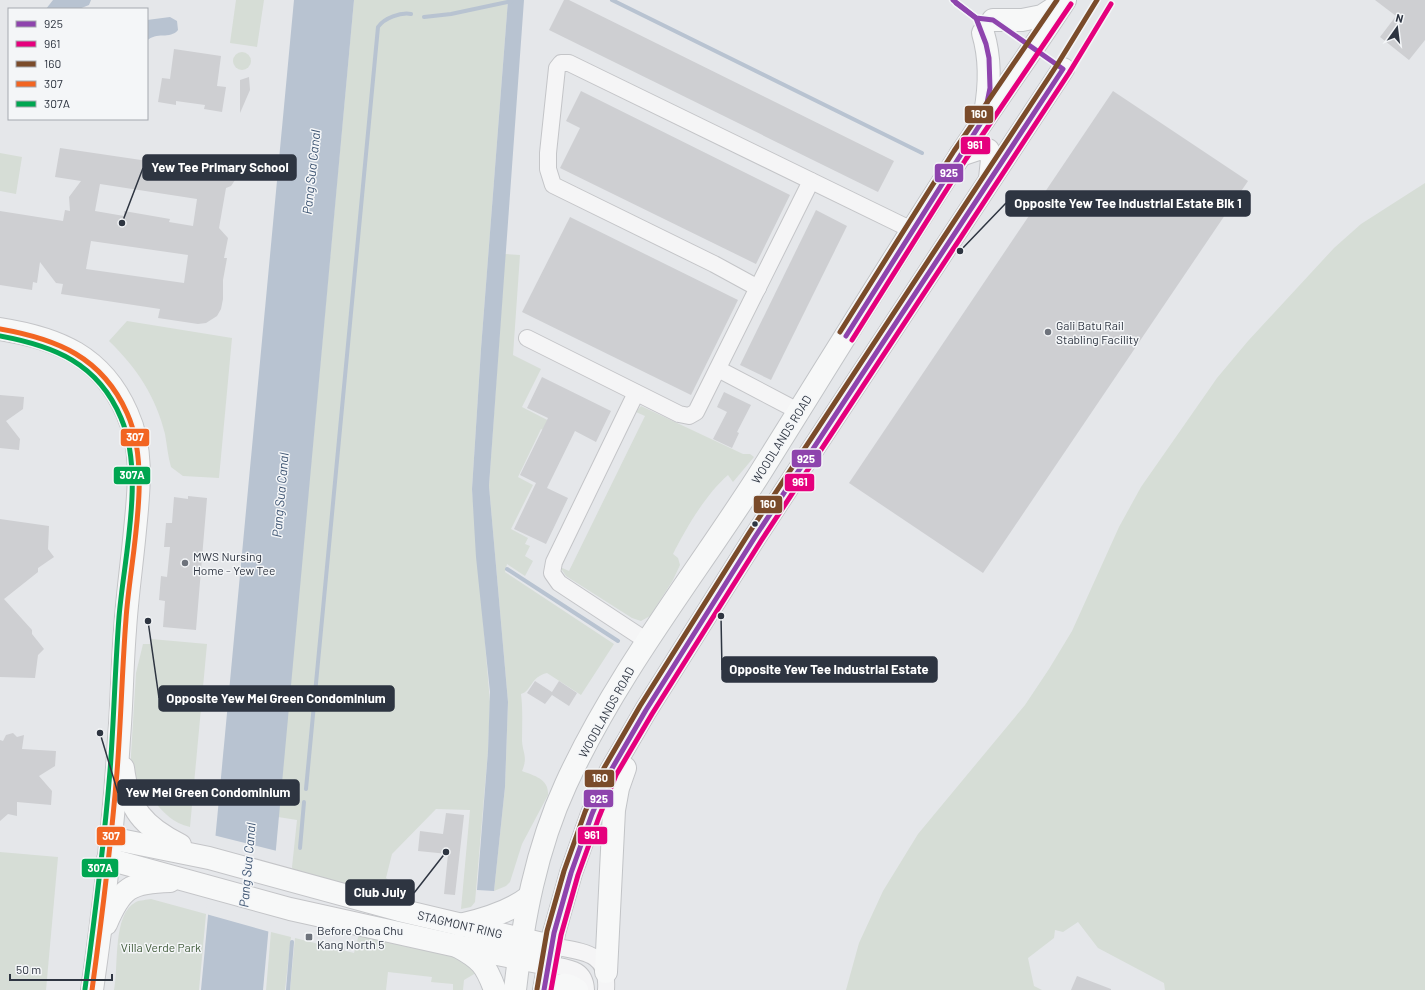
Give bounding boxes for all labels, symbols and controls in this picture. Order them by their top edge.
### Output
legend [8,8,148,120]
north arrow [1377,8,1417,48]
text: N [1394,11,1405,25]
text: 925 [44,16,63,30]
text: 961 [44,36,60,50]
text: 160 [44,56,61,70]
text: 307 [44,76,63,90]
text: 307A [44,96,70,110]
line badge: 160 [964,105,994,124]
text: 160 [971,107,987,120]
water label: Pang Sua Canal [299,129,323,215]
line badge: 961 [960,136,991,155]
text: 961 [967,138,983,151]
callout: Yew Tee Primary School [143,155,296,180]
text: Yew Tee Primary School [151,159,289,175]
line badge: 925 [934,163,964,183]
text: 925 [940,166,958,179]
callout: Opposite Yew Tee Industrial Estate Blk 1 [1006,191,1250,216]
text: Opposite Yew Tee Industrial Estate Blk 1 [1014,195,1242,211]
place label: Gali Batu Rail Stabling Facility [1056,318,1139,346]
marker: Gali Batu Rail Stabling Facility [1043,327,1053,337]
street label: WOODLANDS ROAD [748,392,814,486]
line badge: 307 [120,428,150,447]
text: 307 [126,430,144,443]
line badge: 925 [791,449,822,468]
water label: Pang Sua Canal [268,452,292,538]
text: 925 [797,452,815,465]
line badge: 307A [113,466,151,485]
text: 307A [119,468,145,481]
line badge: 961 [784,473,815,492]
text: 961 [792,475,808,488]
line badge: 160 [753,495,783,514]
text: 160 [760,497,776,510]
unlabelled marker [750,519,760,529]
place label: MWS Nursing Home - Yew Tee [193,549,275,577]
marker: MWS Nursing Home - Yew Tee [180,558,190,568]
callout: Opposite Yew Tee Industrial Estate [722,657,937,682]
text: Opposite Yew Tee Industrial Estate [729,661,929,677]
street label: WOODLANDS ROAD [575,664,637,760]
callout: Opposite Yew Mei Green Condominium [159,686,394,711]
text: Opposite Yew Mei Green Condominium [166,690,386,706]
line badge: 160 [584,769,615,788]
text: 160 [592,771,608,784]
callout: Yew Mei Green Condominium [118,780,299,805]
text: Yew Mei Green Condominium [126,784,291,800]
line badge: 925 [583,789,614,808]
text: 925 [590,792,608,805]
water label: Pang Sua Canal [235,822,259,908]
line badge: 307 [96,826,126,846]
line badge: 961 [577,826,608,845]
text: 961 [584,828,600,841]
text: 307 [102,829,120,842]
line badge: 307A [81,858,119,878]
text: 307A [87,861,113,874]
callout: Club July [346,880,414,905]
text: Club July [354,884,407,900]
street label: STAGMONT RING [416,907,504,941]
place label: Before Choa Chu Kang North 5 [317,923,403,951]
marker: Before Choa Chu Kang North 5 [304,932,314,942]
park label: Villa Verde Park [121,940,201,954]
scale bar [10,956,112,982]
text: 50 m [16,962,41,976]

